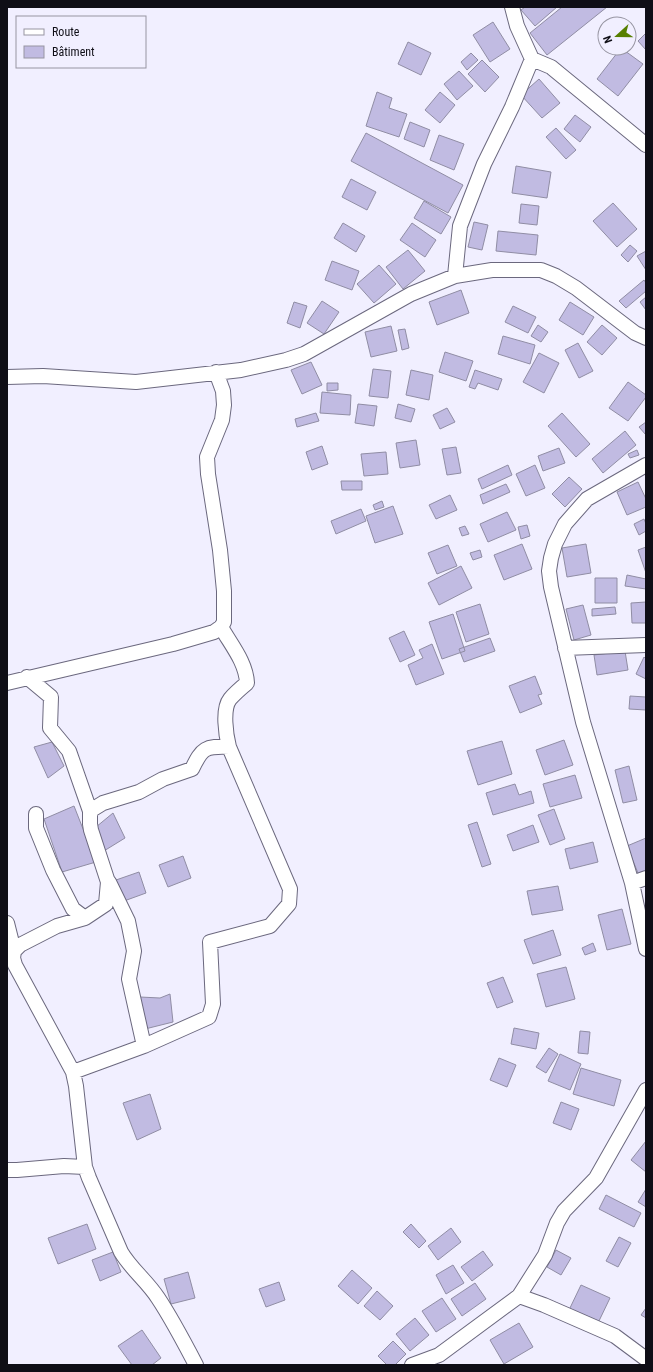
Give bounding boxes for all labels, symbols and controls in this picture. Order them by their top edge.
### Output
legend [16,16,146,68]
north arrow [597,16,637,56]
text: Route [52,25,80,39]
text: N [601,34,615,45]
text: Bâtiment [52,45,95,59]

